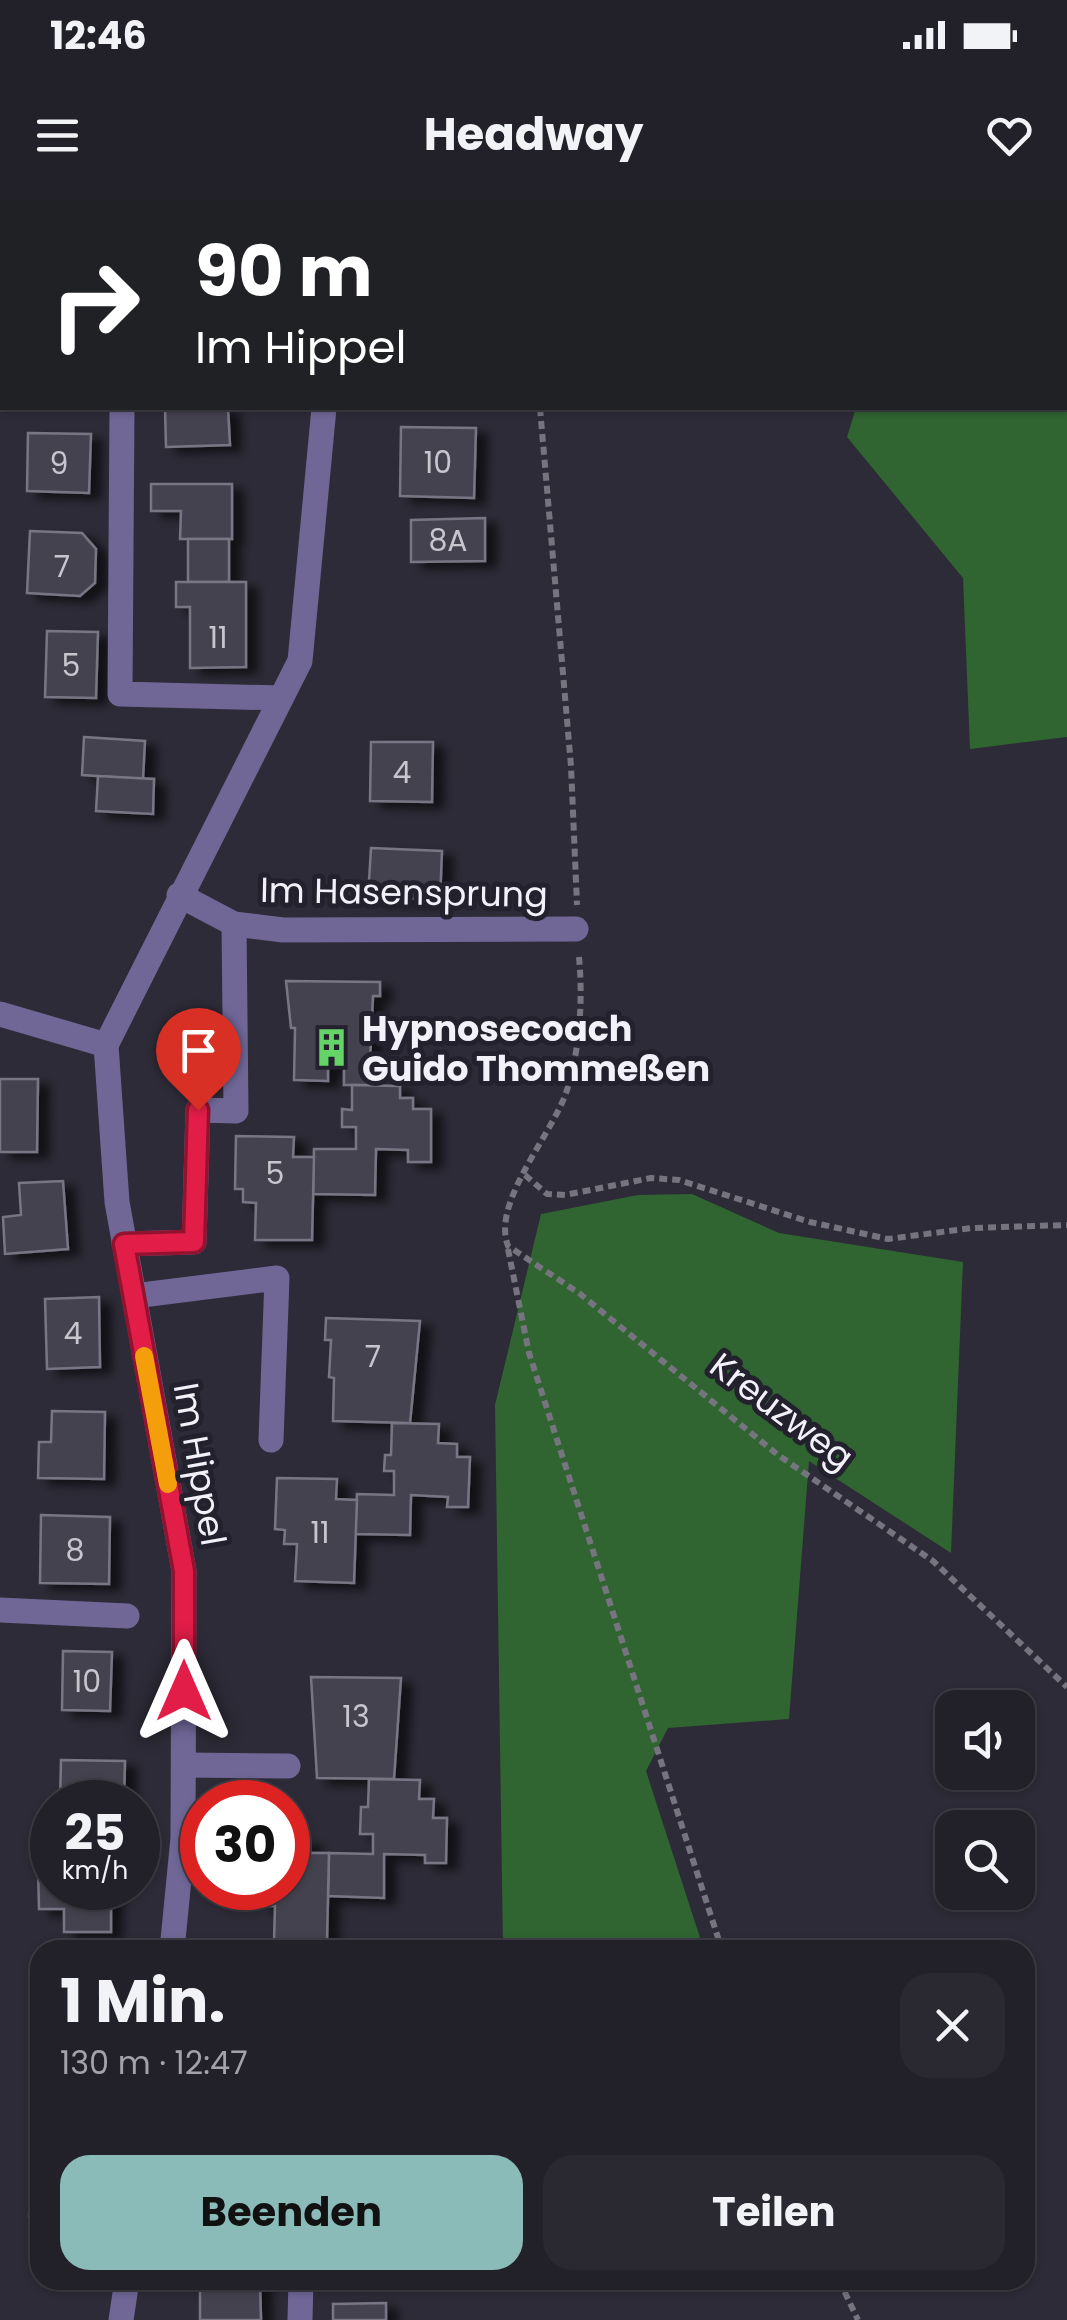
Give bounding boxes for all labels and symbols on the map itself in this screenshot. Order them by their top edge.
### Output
house number: 10 [424,441,452,484]
house number: 9 [50,442,68,485]
house number: 8A [428,519,468,562]
house number: 7 [54,545,70,588]
house number: 11 [208,616,228,659]
house number: 5 [62,644,80,687]
house number: 4 [393,751,411,794]
street label: Im Hasensprung [260,865,548,919]
place label: Hypnosecoach Guido Thommeßen [362,1004,710,1093]
pin [156,1008,241,1111]
building icon: Hypnosecoach Guido Thommeßen [311,1027,353,1069]
house number: 5 [266,1152,284,1195]
house number: 4 [64,1312,82,1355]
house number: 7 [365,1335,381,1378]
street label: Kreuzweg [700,1341,864,1481]
street label: Im Hippel [162,1379,238,1549]
house number: 11 [310,1511,330,1554]
house number: 8 [66,1529,84,1572]
position arrow [132,1639,236,1743]
house number: 10 [73,1660,101,1703]
house number: 13 [342,1695,370,1738]
speed limit sign: 30 [180,1780,310,1910]

